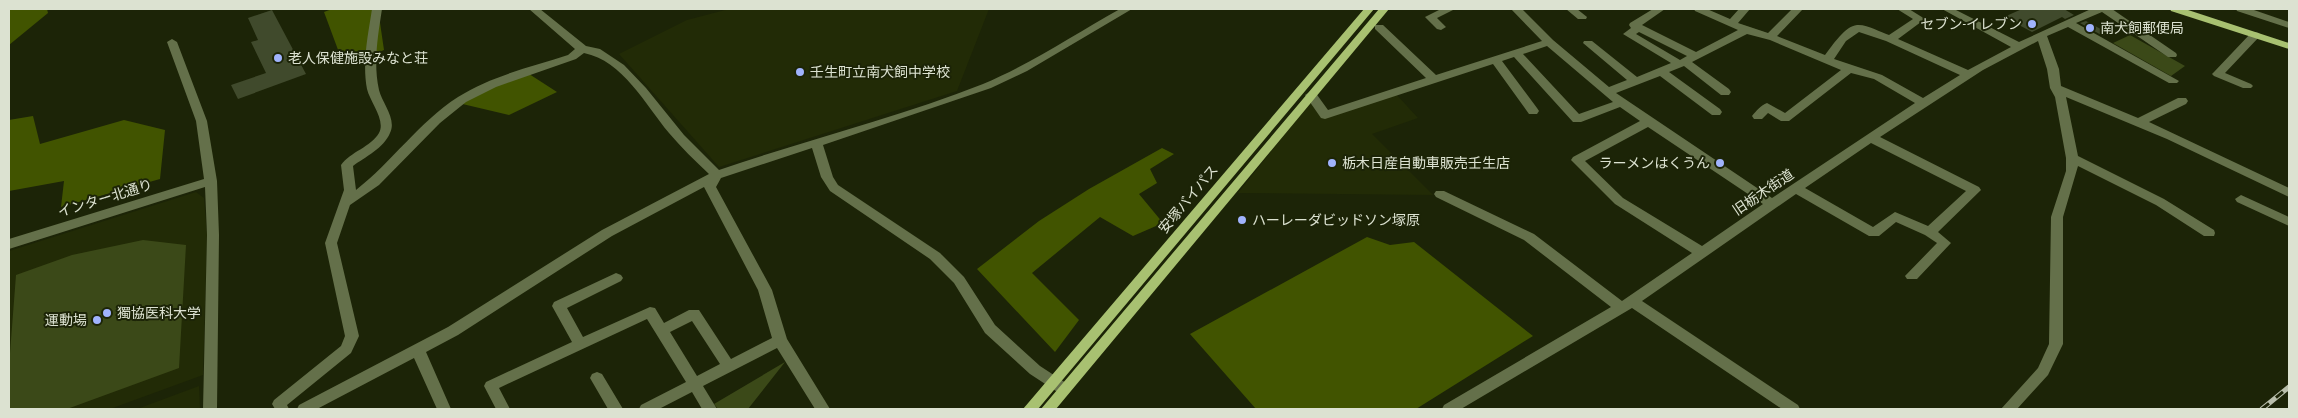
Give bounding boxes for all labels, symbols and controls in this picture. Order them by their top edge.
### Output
place label: セブン-イレブン [1921,16,2022,32]
marker: セブン-イレブン [2026,18,2038,30]
place label: 南犬飼郵便局 [2100,20,2184,36]
marker: 南犬飼郵便局 [2084,22,2096,34]
place label: 老人保健施設みなと荘 [288,50,428,66]
marker: 老人保健施設みなと荘 [272,52,284,64]
place label: 壬生町立南犬飼中学校 [810,64,950,80]
marker: 壬生町立南犬飼中学校 [794,66,806,78]
place label: 栃木日産自動車販売壬生店 [1342,155,1510,171]
place label: ラーメンはくうん [1599,155,1710,171]
marker: 栃木日産自動車販売壬生店 [1326,157,1338,169]
marker: ラーメンはくうん [1714,157,1726,169]
street label: 安塚バイパス [1155,162,1221,236]
street label: 旧栃木街道 [1730,166,1796,218]
street label: インター北通り [56,176,154,220]
place label: ハーレーダビッドソン塚原 [1252,212,1420,228]
marker: ハーレーダビッドソン塚原 [1236,214,1248,226]
place label: 獨協医科大学 [117,305,201,321]
marker: 獨協医科大学 [101,307,113,319]
place label: 運動場 [45,312,87,328]
marker: 運動場 [91,314,103,326]

